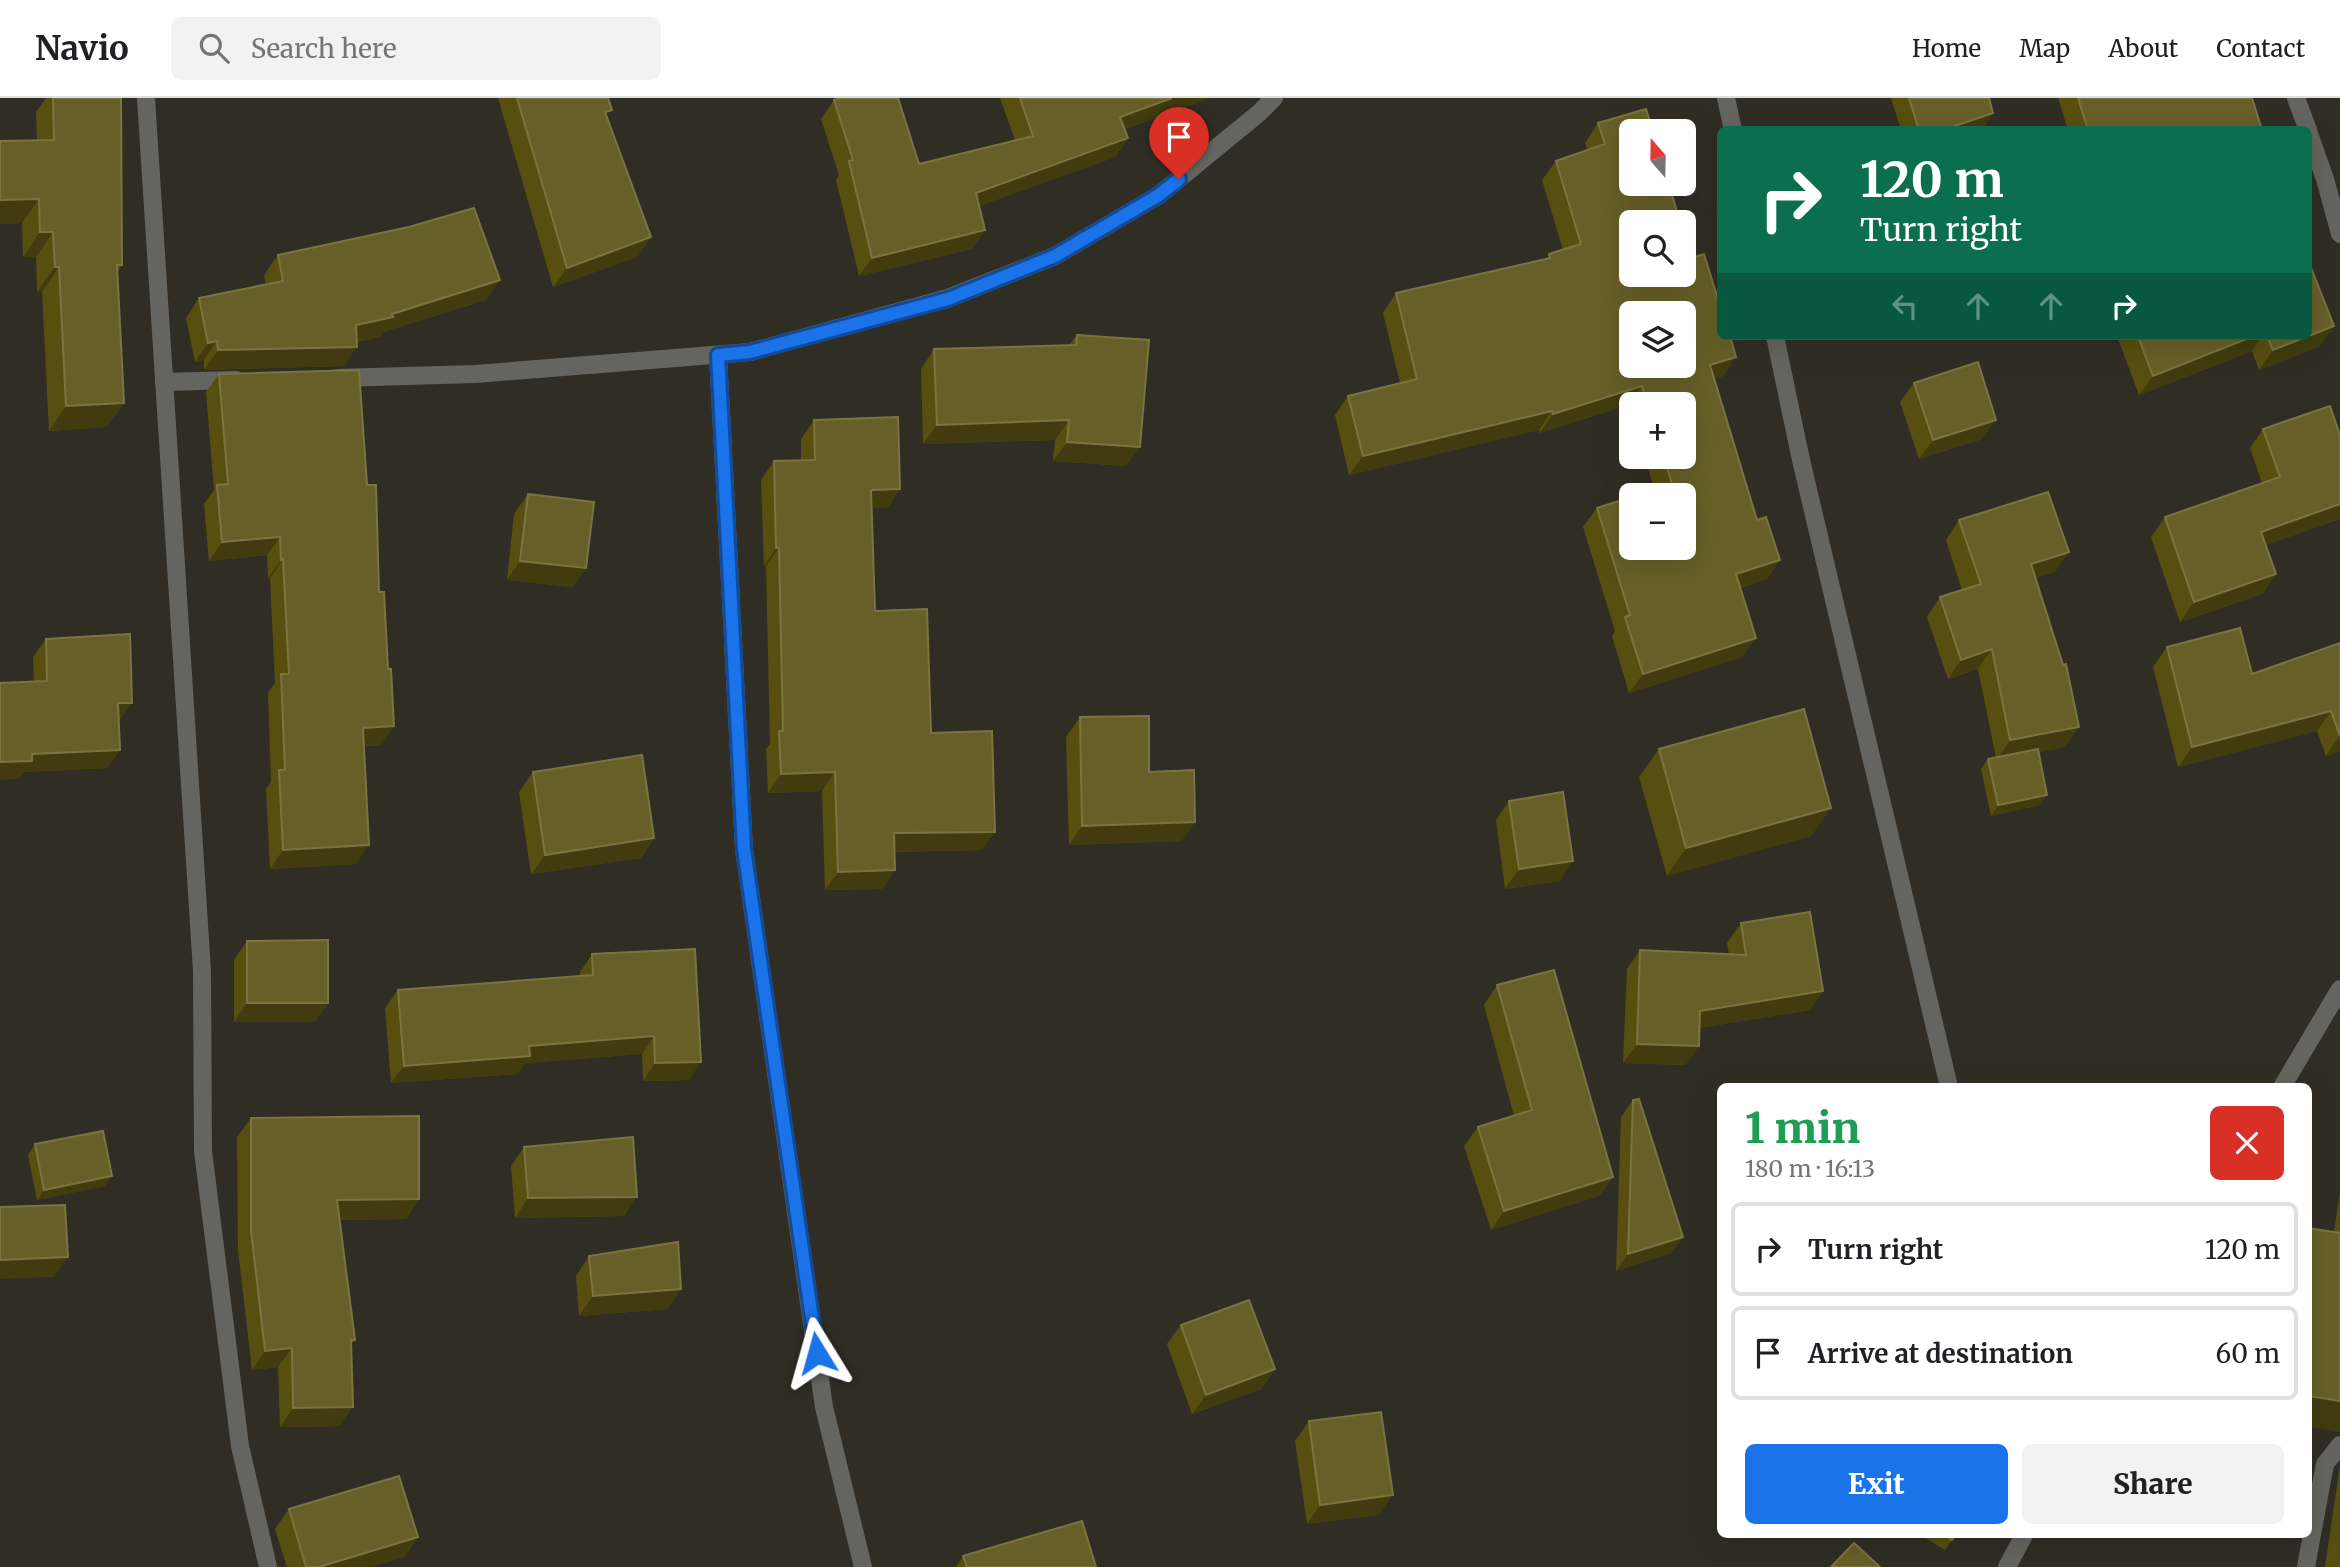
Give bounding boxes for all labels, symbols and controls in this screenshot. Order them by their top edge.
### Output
search box [171,17,661,80]
text: Navio [35,28,129,69]
icon: search [195,29,233,67]
text: Search here [251,32,396,65]
text: Home [1912,33,1981,64]
text: Map [2019,33,2070,64]
text: About [2108,33,2178,64]
text: Contact [2216,33,2305,64]
pin [1149,107,1209,179]
icon: arrive [1160,118,1198,156]
north arrow [1619,119,1696,196]
map controls [1619,119,1696,560]
text: 120 m [1860,149,2004,210]
icon: right [1745,154,1836,245]
button: search [1619,210,1696,287]
text: Turn right [1860,210,2022,250]
icon: left [1886,287,1924,325]
icon: ahead [1959,287,1997,325]
icon: ahead [2032,287,2070,325]
icon: right [2105,287,2143,325]
button: layers [1619,301,1696,378]
button: + [1619,392,1696,469]
button: − [1619,483,1696,560]
text: 1 min [1745,1102,1860,1154]
button: close [2210,1106,2284,1180]
text: 180 m · 16:13 [1745,1154,1875,1183]
icon: right [1749,1230,1787,1268]
text: Turn right [1808,1233,1943,1266]
text: 120 m [2205,1233,2280,1266]
position arrow [780,1316,854,1390]
icon: arrive [1749,1334,1787,1372]
text: Arrive at destination [1808,1337,2073,1370]
text: 60 m [2216,1337,2280,1370]
button: Exit [1745,1444,2008,1524]
button: Share [2022,1444,2284,1524]

